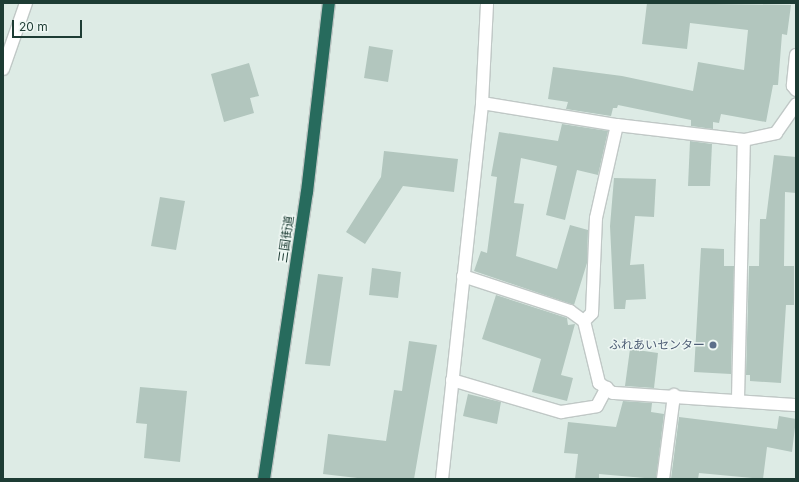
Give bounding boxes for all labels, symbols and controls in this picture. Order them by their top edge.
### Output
scale bar [14,12,84,38]
text: 20 m [19,19,48,34]
street label: 三国街道 [276,214,296,264]
place label: ふれあいセンター [609,338,705,352]
marker: ふれあいセンター [708,340,718,350]

